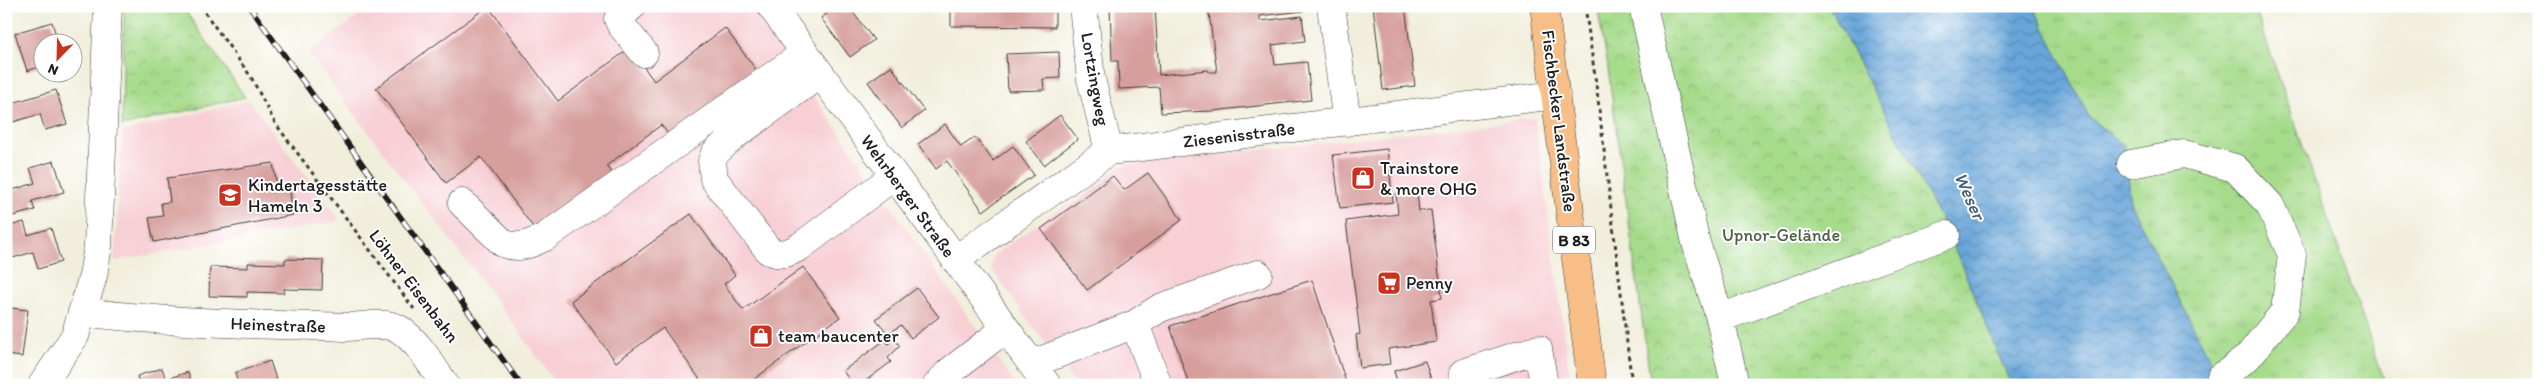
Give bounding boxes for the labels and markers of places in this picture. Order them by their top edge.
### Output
place label: Trainstore & more OHG [1380,157,1477,200]
shop icon: Trainstore & more OHG [1350,165,1376,191]
place label: Kindertagesstätte Hameln 3 [248,174,387,217]
school or university icon: Kindertagesstätte Hameln 3 [217,182,243,208]
supermarket icon: Penny [1376,270,1402,296]
place label: Penny [1406,272,1453,294]
shop icon: team baucenter [748,323,774,349]
place label: team baucenter [778,325,899,347]

